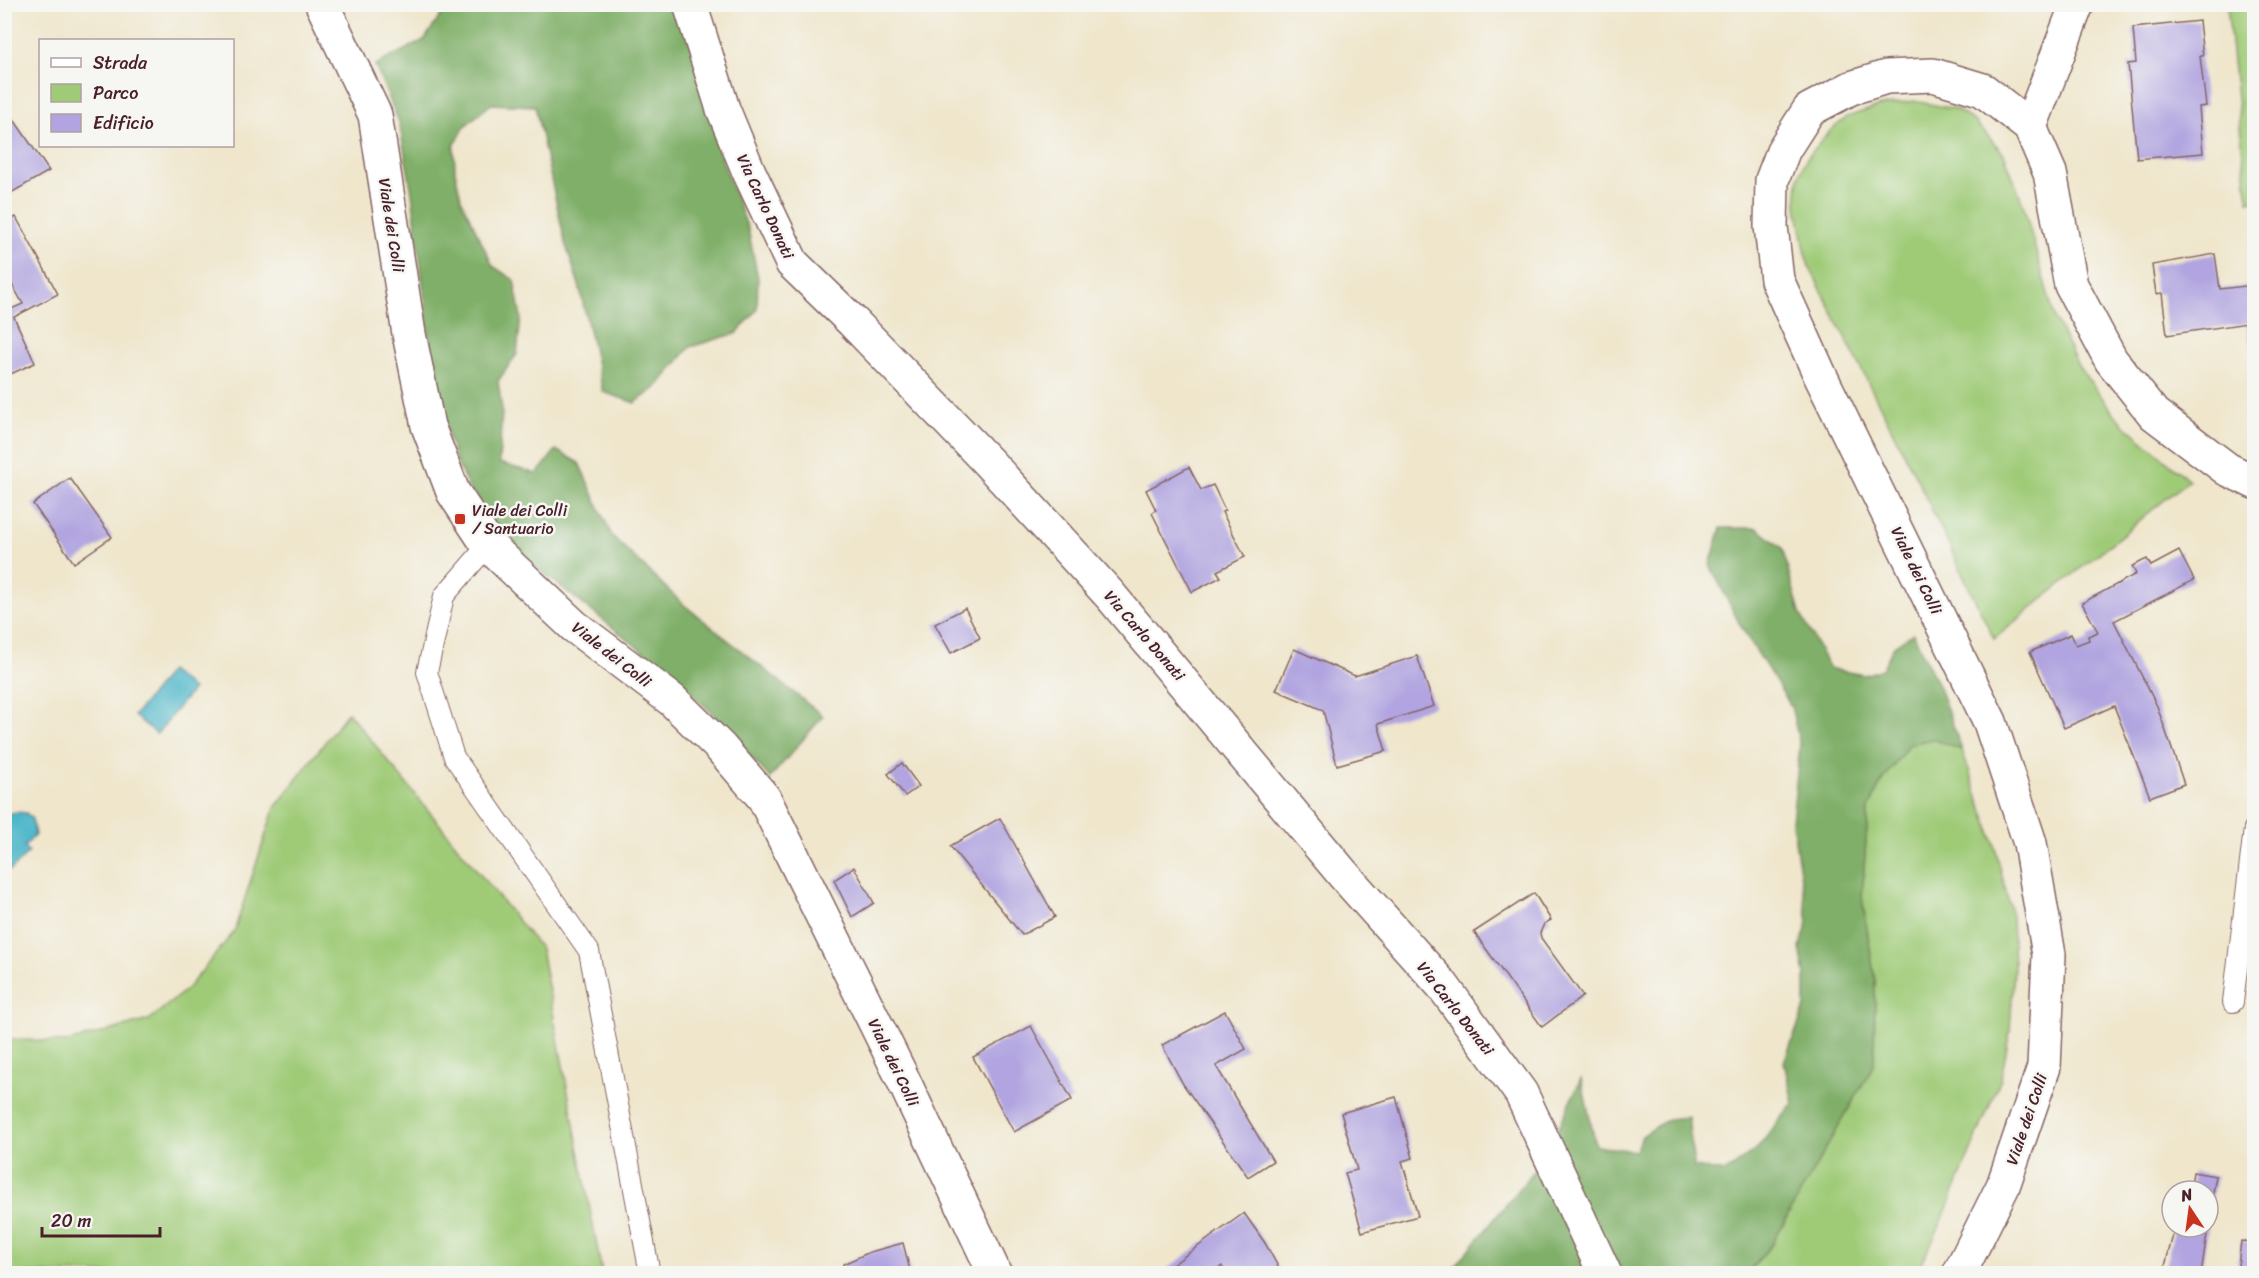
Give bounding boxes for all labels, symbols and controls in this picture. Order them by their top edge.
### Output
legend [39,39,234,147]
text: Strada [93,47,148,79]
text: Parco [93,77,138,109]
text: Edificio [93,107,154,139]
street label: Via Carlo Donati [728,149,803,264]
street label: Viale dei Colli [370,176,413,275]
place label: Viale dei Colli / Santuario [472,496,568,543]
marker: Viale dei Colli / Santuario [453,512,467,526]
street label: Viale dei Colli [1883,521,1951,620]
street label: Via Carlo Donati [1096,583,1193,688]
street label: Viale dei Colli [565,614,659,695]
street label: Via Carlo Donati [1409,955,1502,1062]
street label: Viale dei Colli [860,1013,928,1112]
street label: Viale dei Colli [1997,1069,2056,1169]
north arrow [2160,1179,2220,1239]
text: N [2177,1179,2196,1210]
scale bar [42,1200,160,1238]
text: 20 m [51,1205,91,1237]

